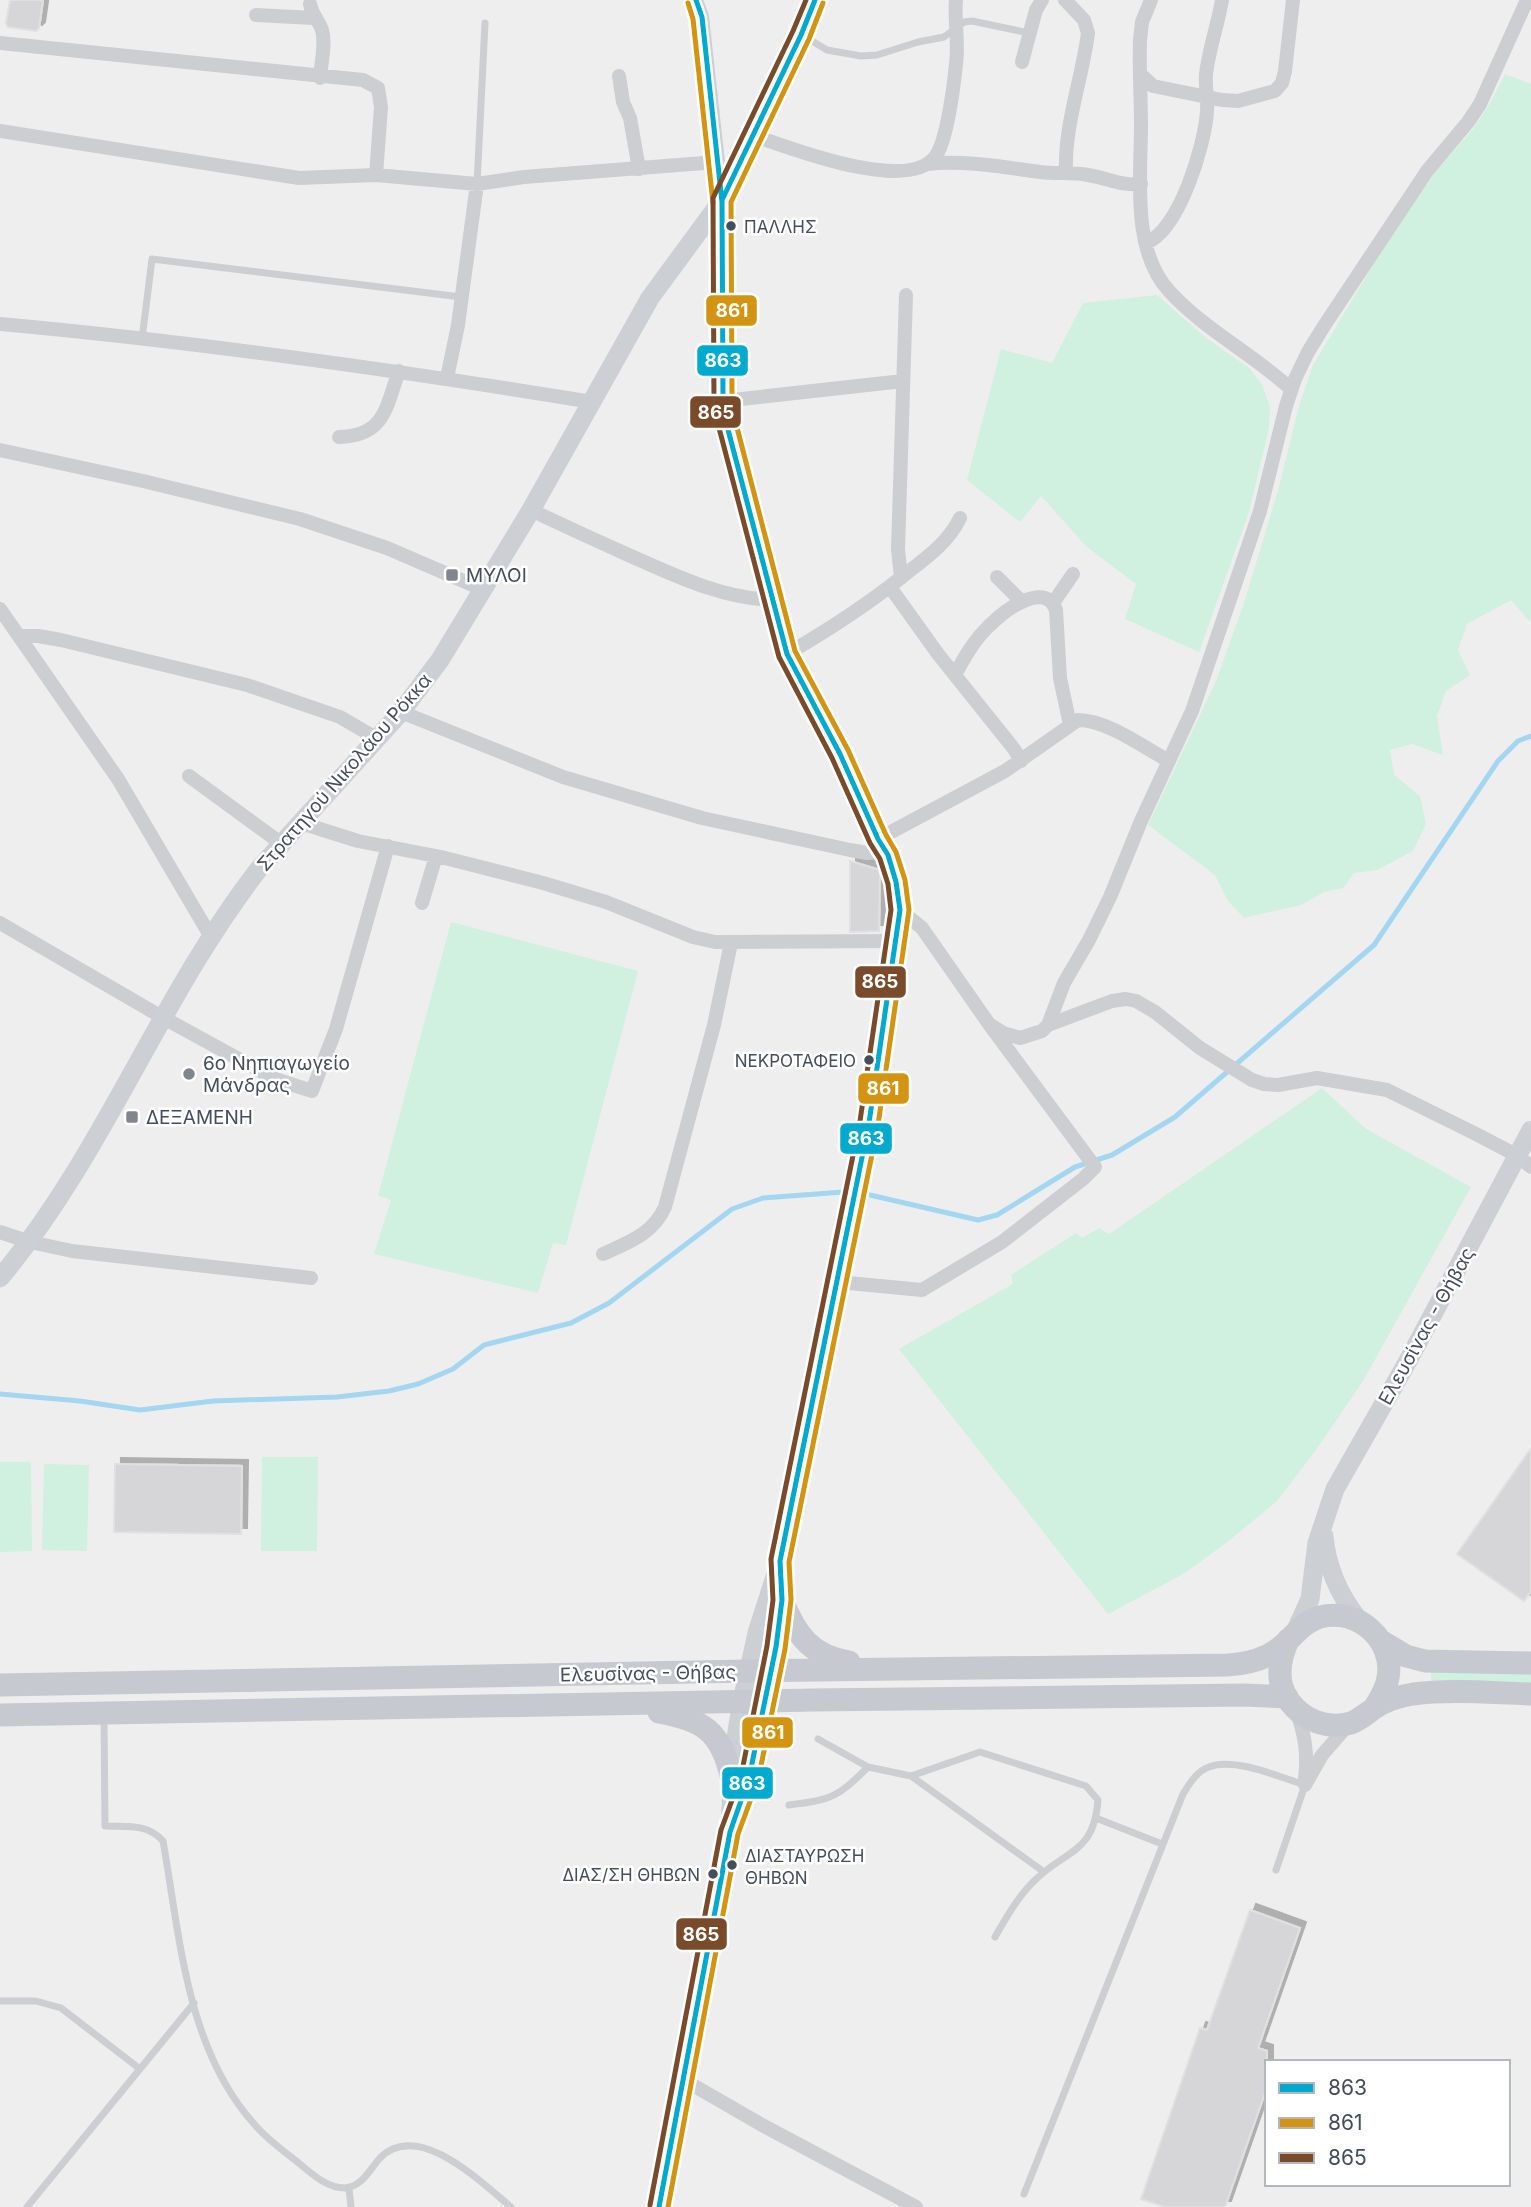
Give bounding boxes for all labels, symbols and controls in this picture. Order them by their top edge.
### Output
place label: ΠΑΛΛΗΣ [744,217,817,237]
marker: ΠΑΛΛΗΣ [724,219,738,233]
line badge: 861 [705,294,758,327]
text: 861 [716,299,748,322]
line badge: 863 [696,344,749,377]
text: 863 [705,349,741,372]
line badge: 865 [689,395,742,429]
text: 865 [698,401,734,424]
place label: ΜΥΛΟΙ [466,564,527,587]
marker: ΜΥΛΟΙ [444,567,460,583]
street label: Στρατηγού Νικολάου Ρόκκα [252,669,436,876]
line badge: 865 [854,965,907,999]
text: 865 [862,970,898,993]
place label: ΝΕΚΡΟΤΑΦΕΙΟ [735,1051,856,1071]
place label: 6ο Νηπιαγωγείο Μάνδρας [203,1052,350,1097]
marker: ΝΕΚΡΟΤΑΦΕΙΟ [862,1053,876,1067]
marker: 6ο Νηπιαγωγείο Μάνδρας [181,1066,197,1082]
line badge: 861 [857,1072,910,1105]
text: 861 [867,1077,899,1100]
place label: ΔΕΞΑΜΕΝΗ [146,1106,253,1129]
marker: ΔΕΞΑΜΕΝΗ [124,1109,140,1125]
line badge: 863 [839,1122,893,1155]
text: 863 [848,1127,884,1150]
street label: Ελευσίνας - Θήβας [1374,1244,1479,1409]
street label: Ελευσίνας - Θήβας [560,1660,736,1687]
line badge: 861 [741,1716,794,1749]
text: 861 [752,1721,784,1744]
line badge: 863 [721,1766,774,1800]
text: 863 [729,1772,765,1795]
place label: ΔΙΑΣΤΑΥΡΩΣΗ ΘΗΒΩΝ [745,1846,864,1888]
marker: ΔΙΑΣΤΑΥΡΩΣΗ ΘΗΒΩΝ [725,1858,739,1872]
place label: ΔΙΑΣ/ΣΗ ΘΗΒΩΝ [563,1865,700,1885]
marker: ΔΙΑΣ/ΣΗ ΘΗΒΩΝ [706,1867,720,1881]
line badge: 865 [675,1917,728,1951]
text: 865 [683,1923,719,1946]
legend [1265,2060,1510,2186]
text: 863 [1328,2075,1367,2100]
text: 861 [1328,2110,1363,2135]
text: 865 [1328,2145,1367,2170]

